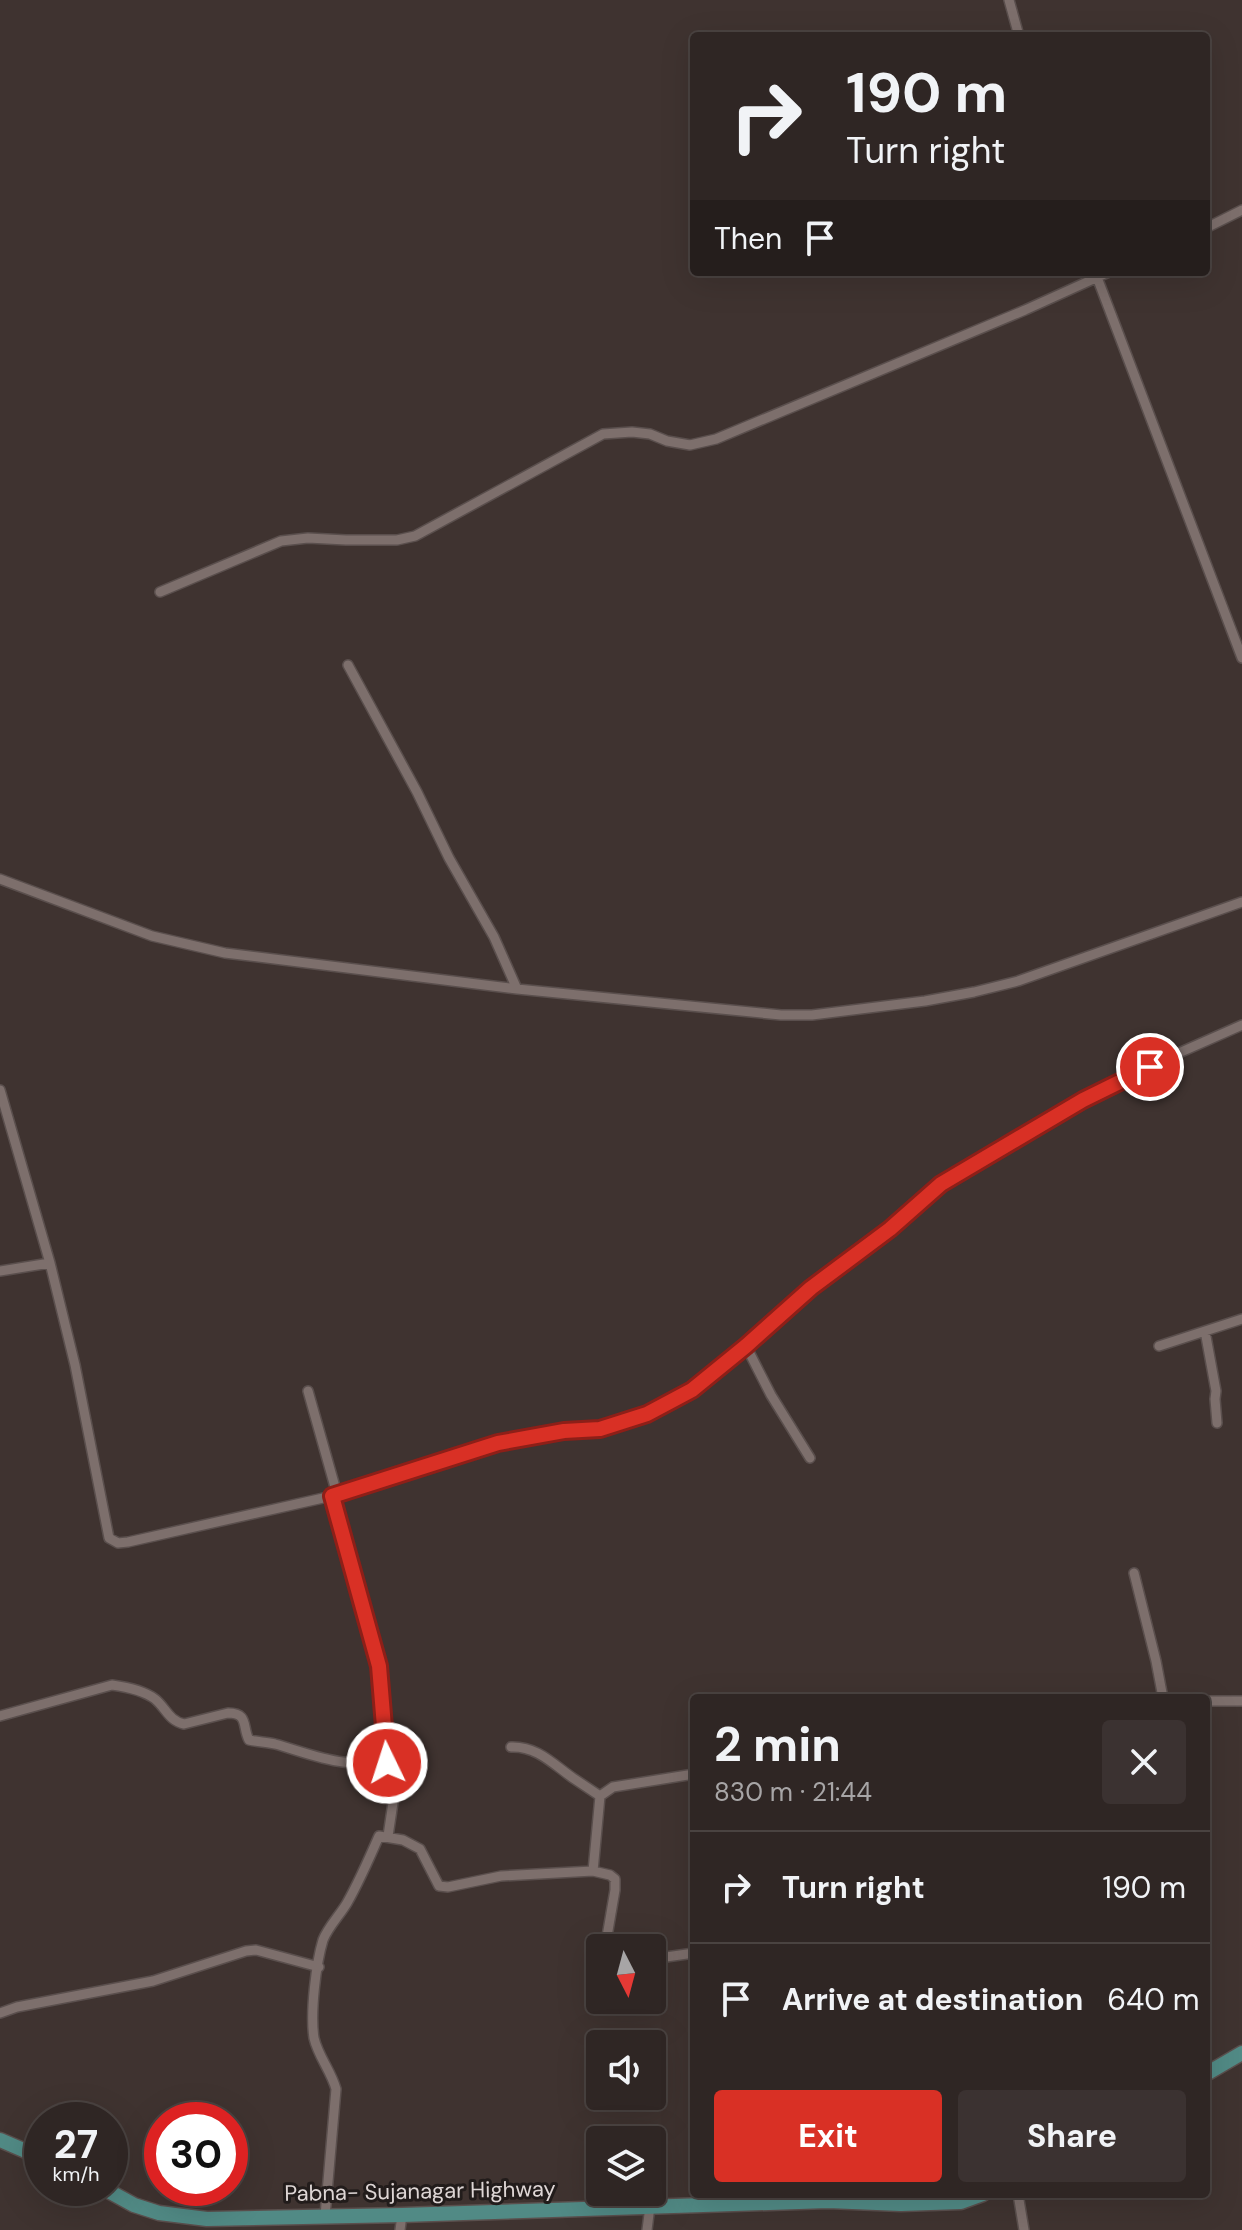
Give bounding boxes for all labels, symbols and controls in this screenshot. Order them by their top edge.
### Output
text: 190 m [846,56,1007,129]
icon: right [714,64,818,168]
text: Turn right [846,127,1005,174]
icon: arrive [798,216,842,260]
text: Then [714,219,782,258]
pin [1116,1033,1184,1101]
icon: arrive [1128,1045,1172,1089]
text: 2 min [714,1713,841,1776]
button: close [1102,1720,1186,1804]
position arrow [345,1721,429,1805]
text: 830 m · 21:44 [714,1775,872,1809]
icon: right [714,1865,758,1909]
text: Turn right [782,1868,925,1907]
text: 190 m [1103,1868,1186,1907]
north arrow [586,1934,666,2014]
map controls [586,1934,666,2206]
icon: arrive [714,1977,758,2021]
text: Arrive at destination [782,1980,1083,2019]
text: 640 m [1107,1980,1200,2019]
button: sound [586,2030,666,2110]
button: Exit [714,2090,942,2182]
button: Share [958,2090,1186,2182]
speed limit sign: 30 [144,2102,248,2206]
text: 27 [54,2118,98,2170]
button: layers [586,2126,666,2206]
text: km/h [52,2161,100,2187]
street label: Pabna- Sujanagar Highway [284,2174,556,2208]

